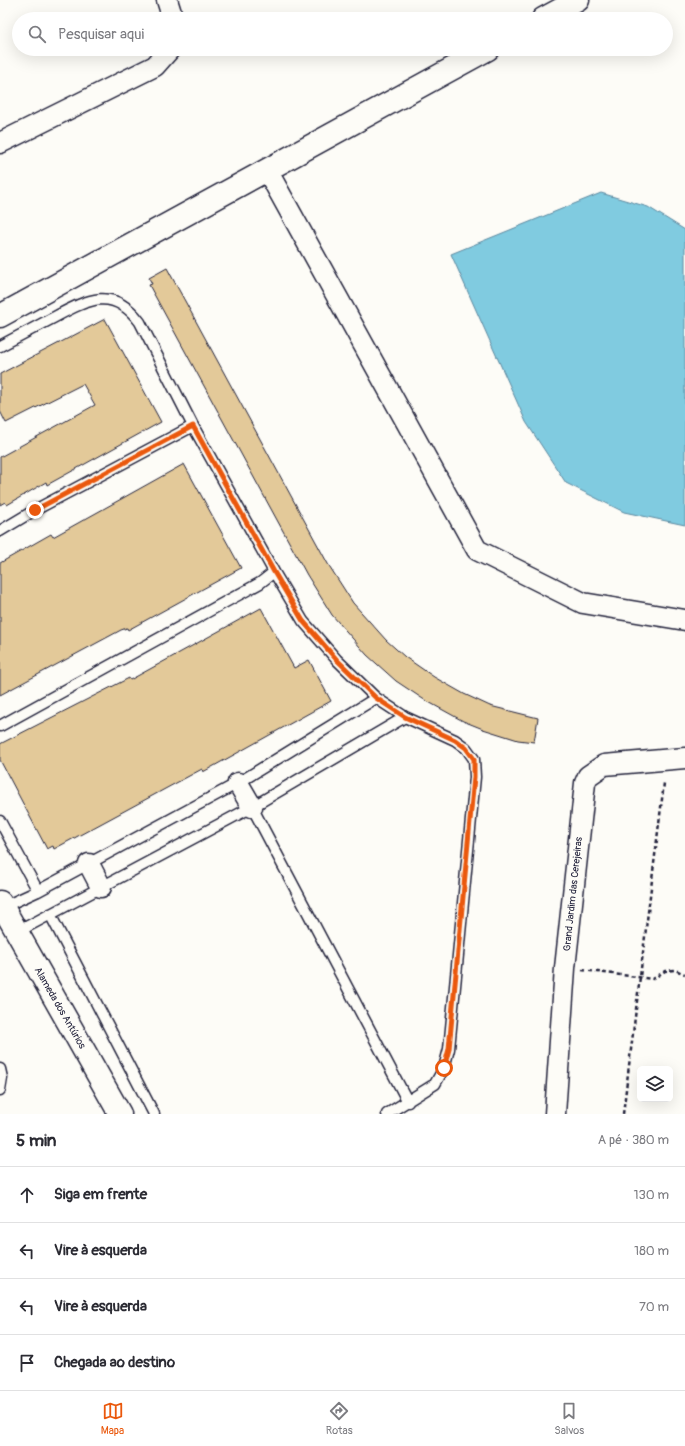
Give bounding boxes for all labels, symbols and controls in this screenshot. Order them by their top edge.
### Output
search box [12,12,673,56]
icon: search [26,23,48,45]
text: Pesquisar aqui [58,25,144,44]
route end [26,501,44,519]
street label: Grand Jardim das Cerejeiras [561,836,585,952]
street label: Alameda dos Antúrios [32,965,89,1051]
route start [435,1059,453,1077]
map controls [637,1066,673,1102]
button: layers [637,1066,673,1102]
text: 5 min [16,1130,56,1151]
text: A pé · 380 m [598,1132,669,1148]
icon: ahead [16,1184,38,1206]
text: Siga em frente [54,1185,147,1204]
text: 130 m [633,1187,669,1203]
icon: left [16,1240,38,1262]
text: Vire à esquerda [54,1241,147,1260]
text: 180 m [634,1243,669,1259]
icon: left [16,1296,38,1318]
text: Vire à esquerda [54,1297,147,1316]
text: 70 m [639,1299,669,1315]
icon: arrive [16,1352,38,1374]
text: Chegada ao destino [54,1353,175,1372]
tab: Mapa [101,1400,124,1437]
tab: Rotas [326,1400,353,1437]
tab: Salvos [554,1400,584,1437]

